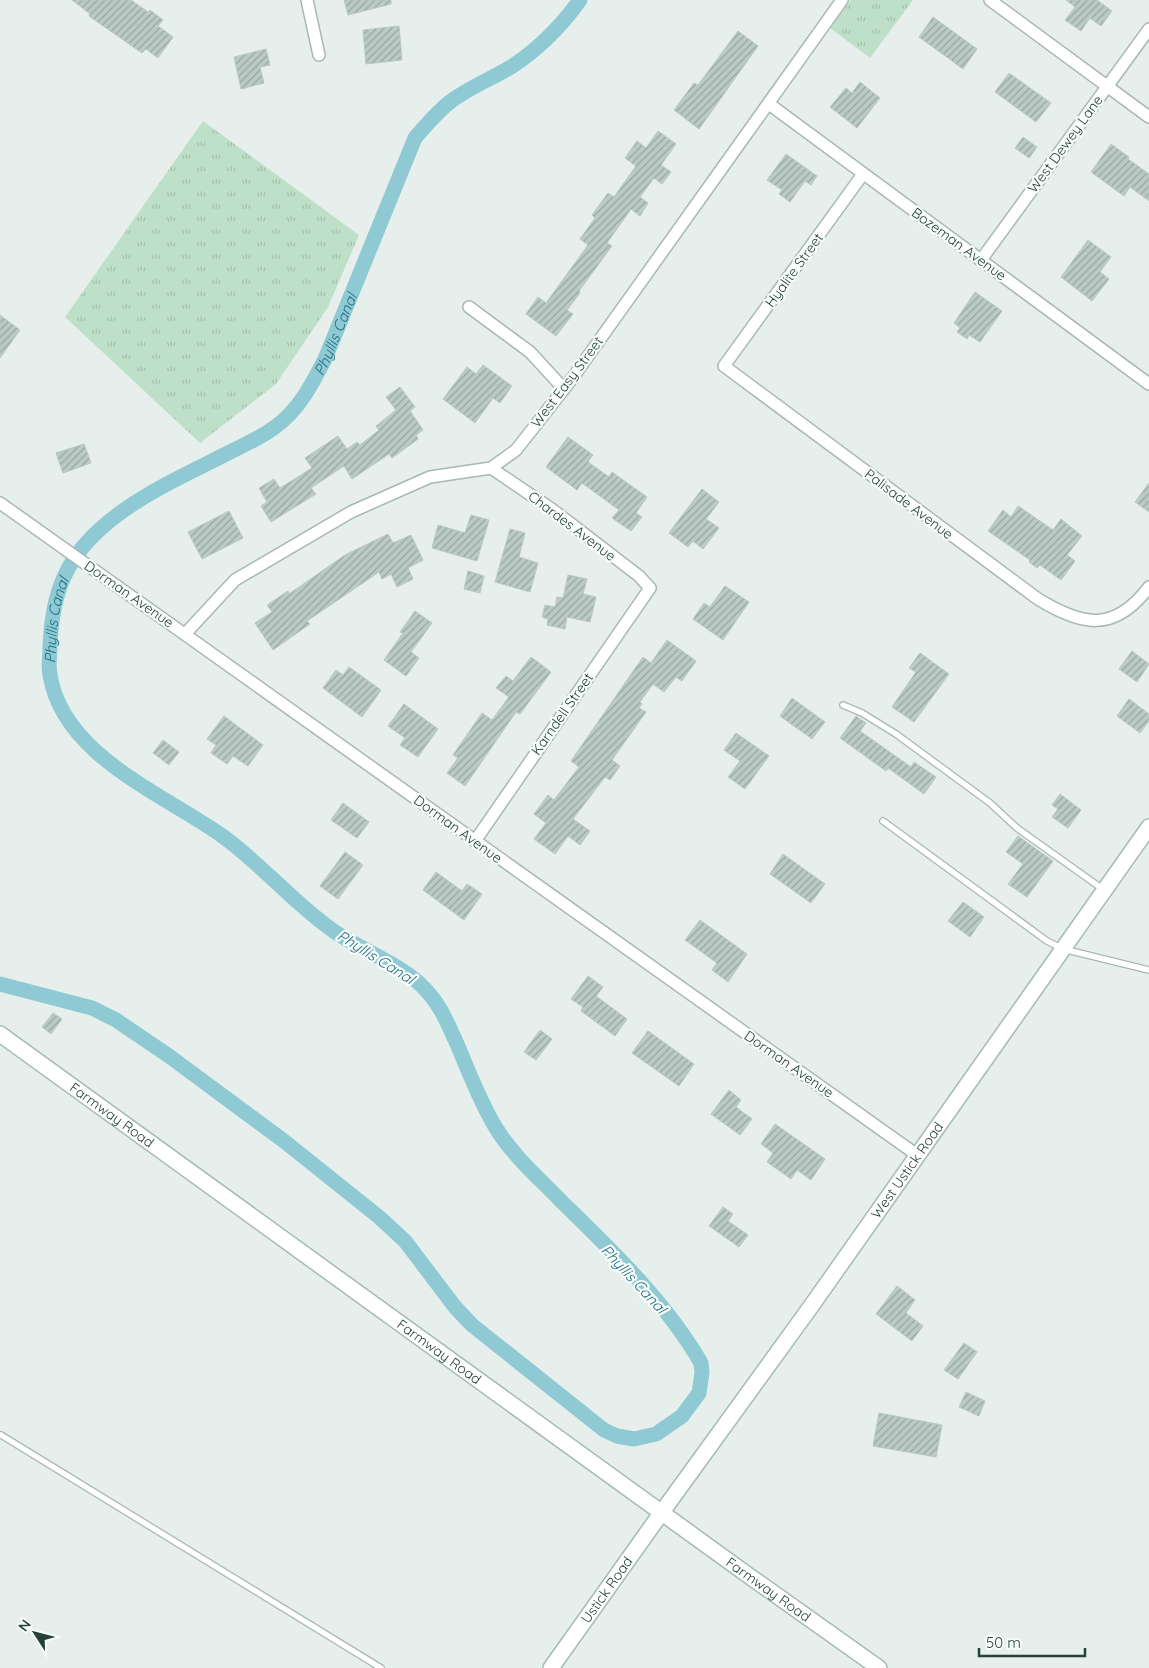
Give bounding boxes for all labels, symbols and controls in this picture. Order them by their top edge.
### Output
street label: West Dewey Lane [1023,92,1107,196]
street label: Bozeman Avenue [908,204,1010,285]
street label: Hyalite Street [761,229,827,311]
water label: Phyllis Canal [309,289,361,378]
street label: West Easy Street [527,333,607,431]
street label: Palisade Avenue [861,465,957,543]
street label: Chardes Avenue [525,487,620,565]
street label: Dorman Avenue [81,556,177,632]
water label: Phyllis Canal [40,573,73,664]
street label: Karndell Street [527,669,597,759]
street label: Dorman Avenue [410,791,506,867]
water label: Phyllis Canal [334,926,419,989]
street label: Dorman Avenue [741,1026,837,1102]
street label: Farmway Road [66,1078,158,1151]
street label: West Ustick Road [867,1118,947,1222]
water label: Phyllis Canal [597,1241,672,1319]
street label: Farmway Road [393,1315,485,1388]
street label: Ustick Road [577,1553,637,1627]
street label: Farmway Road [722,1553,814,1626]
north arrow [10,1608,60,1658]
text: N [14,1616,35,1635]
scale bar [979,1626,1085,1658]
text: 50 m [986,1633,1021,1652]

